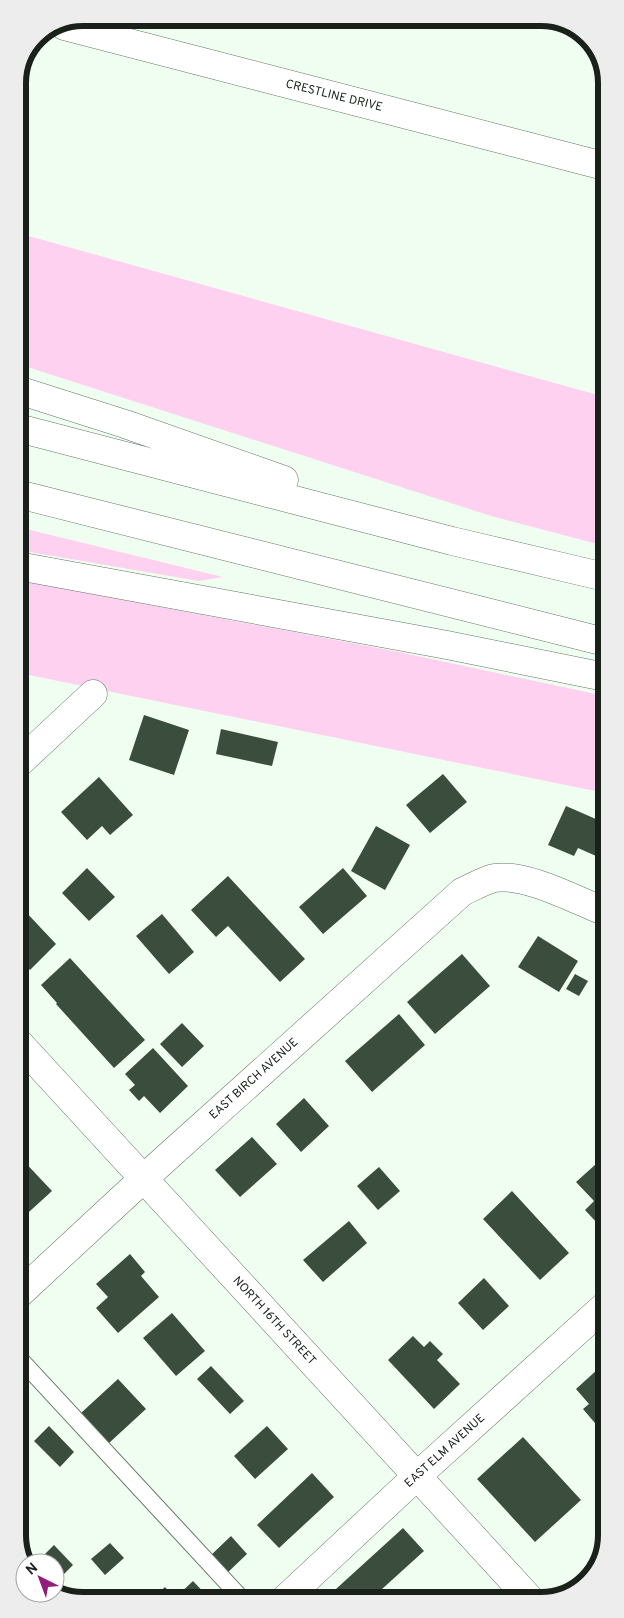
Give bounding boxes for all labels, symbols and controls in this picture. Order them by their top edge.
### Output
street label: CRESTLINE DRIVE [284,76,384,116]
street label: EAST BIRCH AVENUE [206,1035,302,1123]
street label: NORTH 16TH STREET [229,1273,319,1369]
street label: EAST ELM AVENUE [401,1411,489,1491]
north arrow [15,1553,65,1603]
text: N [23,1560,42,1579]

